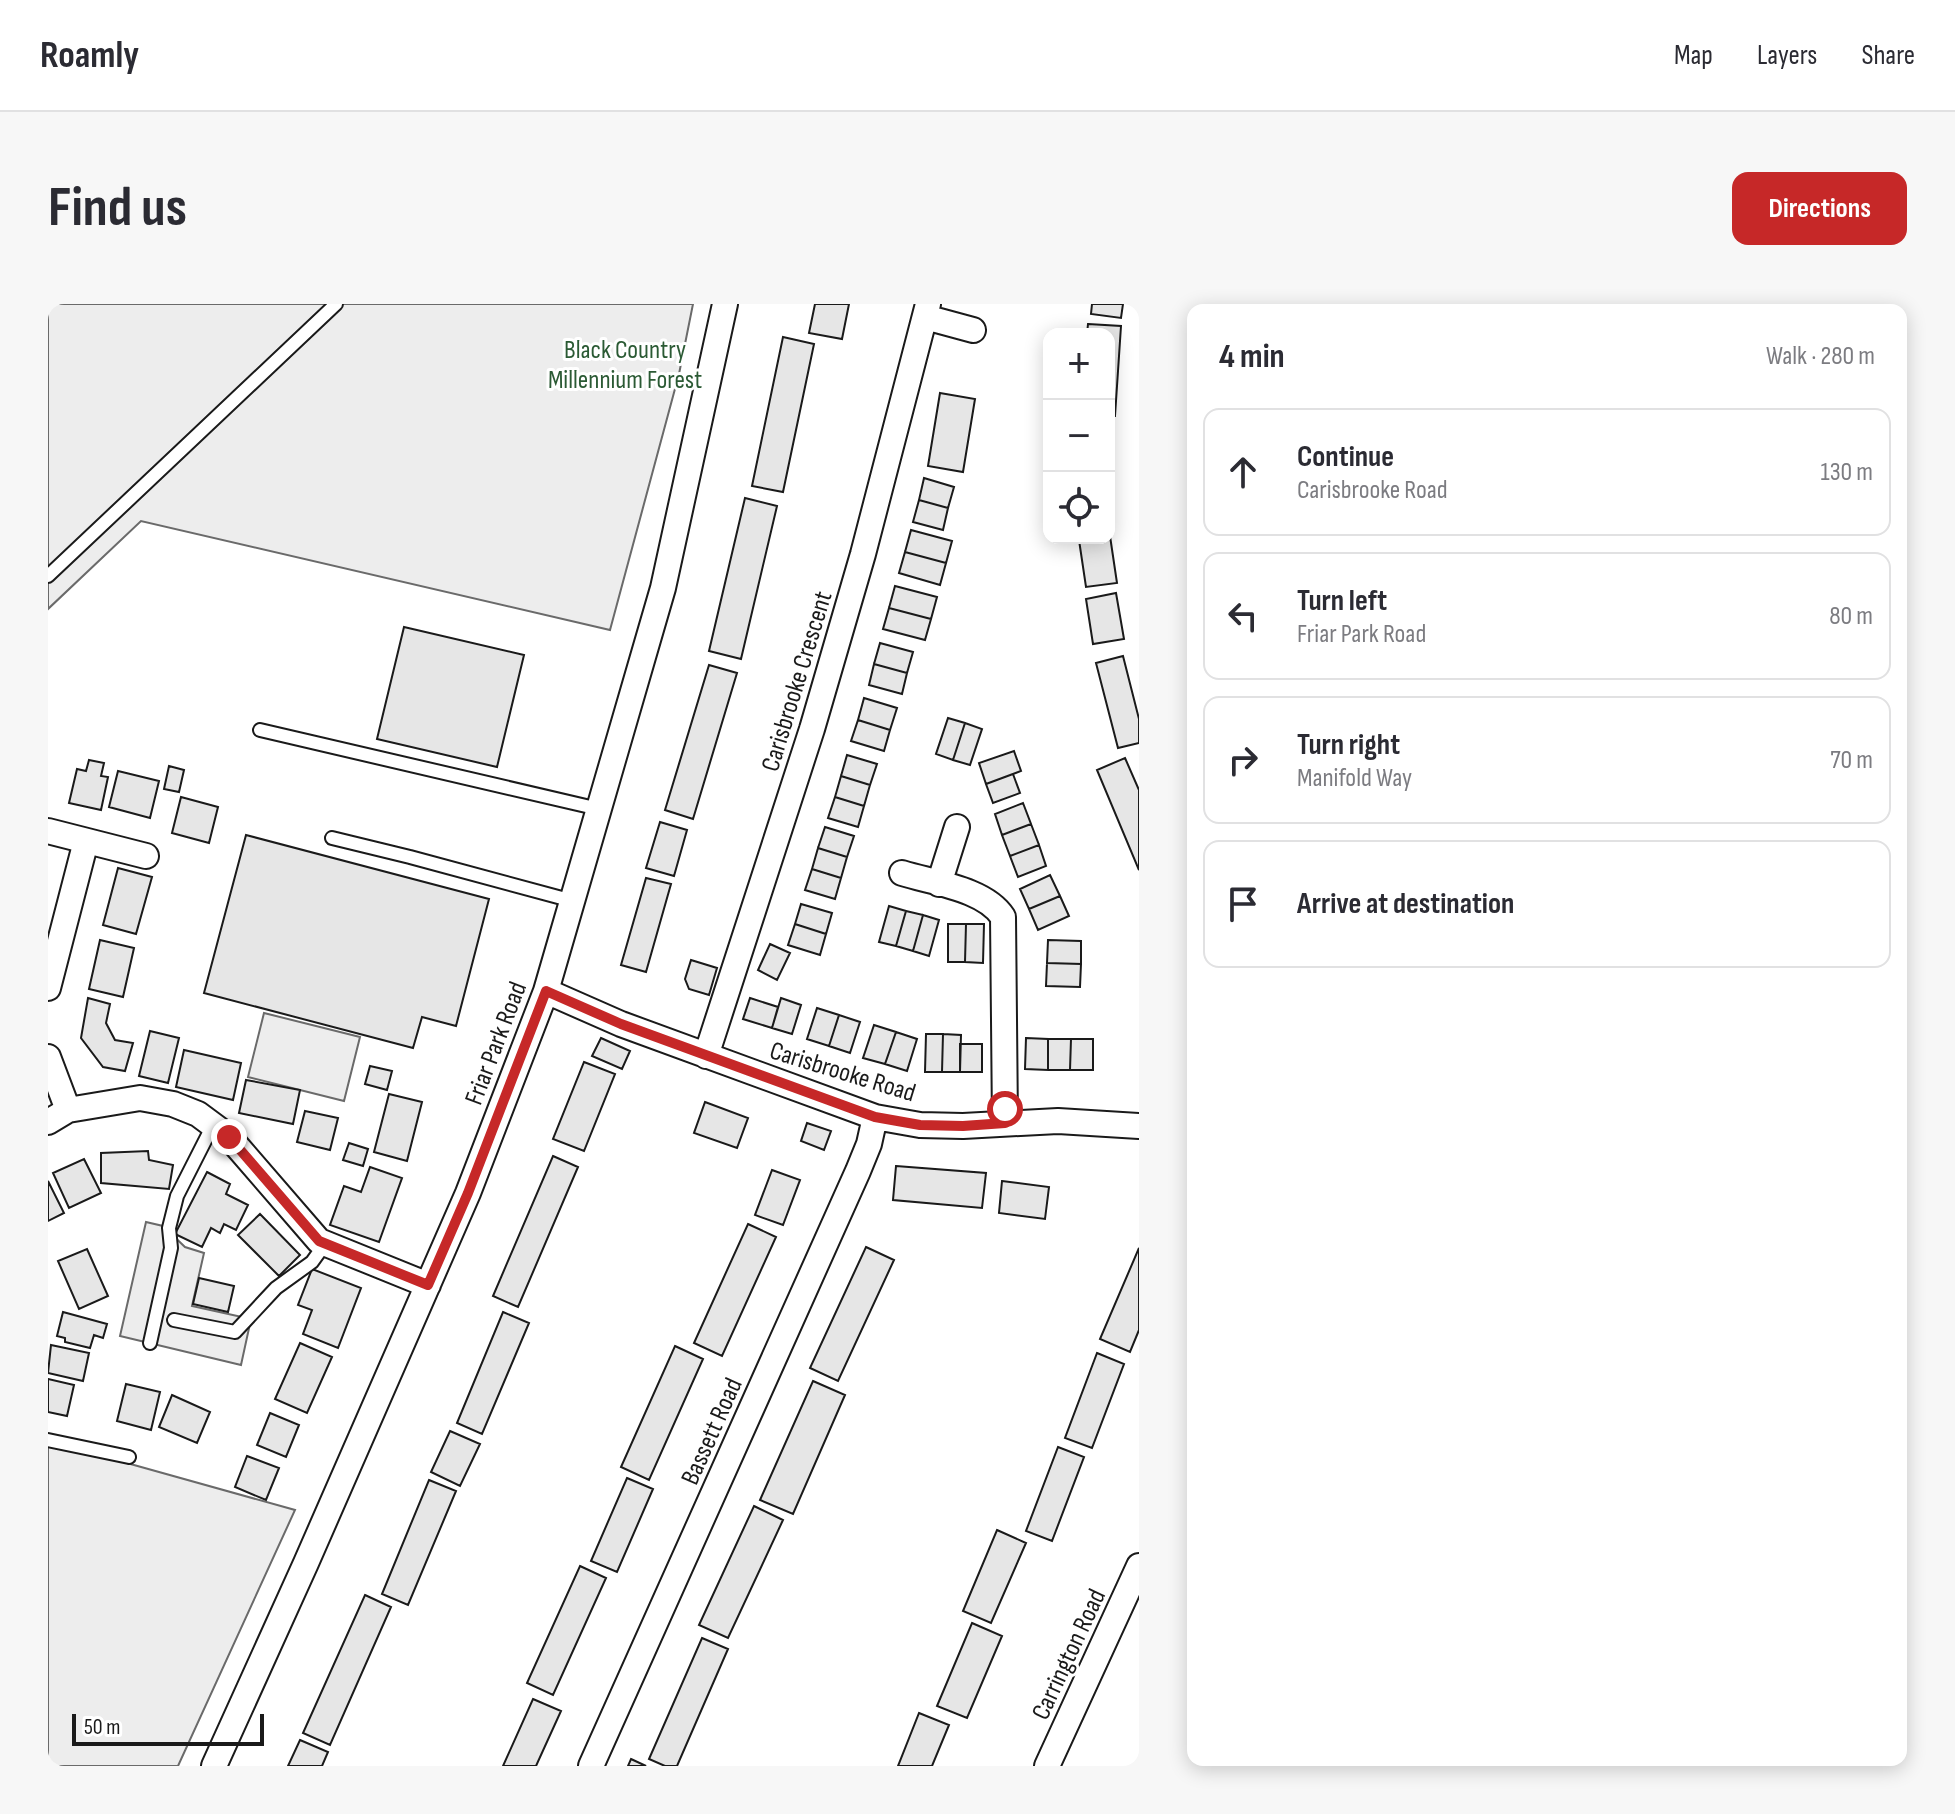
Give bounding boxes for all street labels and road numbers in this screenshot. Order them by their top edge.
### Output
street label: Carisbrooke Crescent [755,588,840,775]
street label: Friar Park Road [459,978,534,1109]
street label: Carisbrooke Road [766,1036,919,1109]
street label: Bassett Road [675,1373,750,1490]
street label: Carrington Road [1026,1584,1113,1725]

